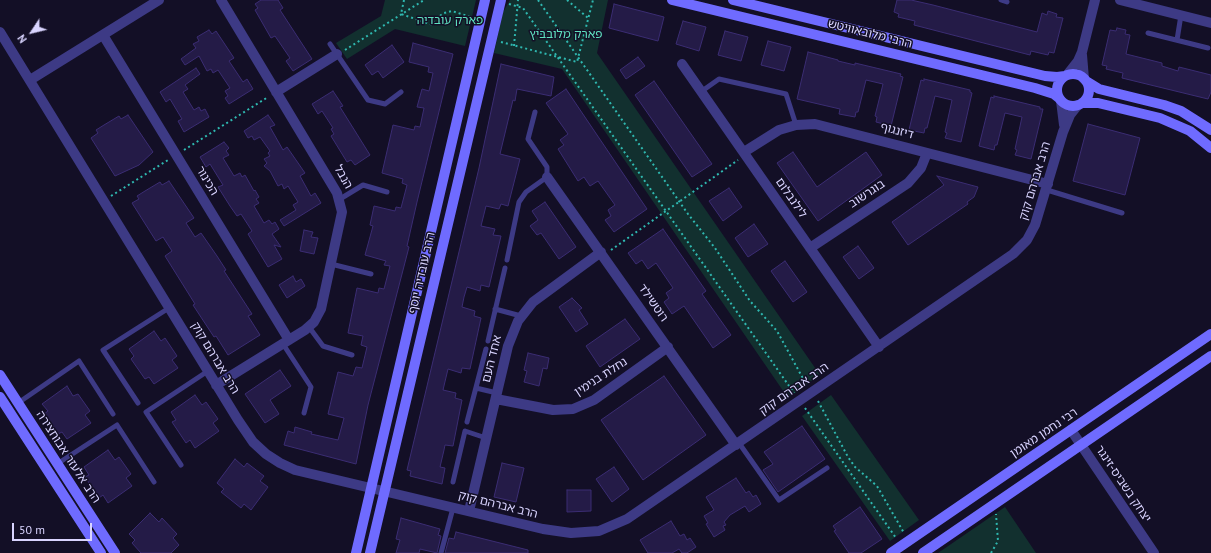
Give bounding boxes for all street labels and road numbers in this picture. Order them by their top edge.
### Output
street label: הרבי מלובאוויטש [826,17,914,51]
street label: דיזנגוף [879,120,915,142]
street label: הרב אברהם קוק [1016,140,1054,222]
street label: הנבל [331,162,355,192]
street label: הכינור [193,164,221,198]
street label: לילנבלום [772,175,810,221]
street label: בוגרשוב [846,177,888,211]
street label: הרב עובדיה יוסף [406,231,438,315]
street label: רוטשילד [635,282,671,324]
street label: הרב אברהם קוק [188,319,242,397]
street label: אחד העם [479,334,505,384]
street label: נחלת בנימין [572,355,630,399]
street label: הרב אברהם קוק [757,360,831,418]
street label: רבי נחמן מאומן [1008,405,1080,461]
street label: הרב אלעזר אבוחצירה [33,408,103,506]
street label: יצחק בשביס-זינגר [1092,443,1154,525]
street label: הרב אברהם קוק [457,488,539,522]

